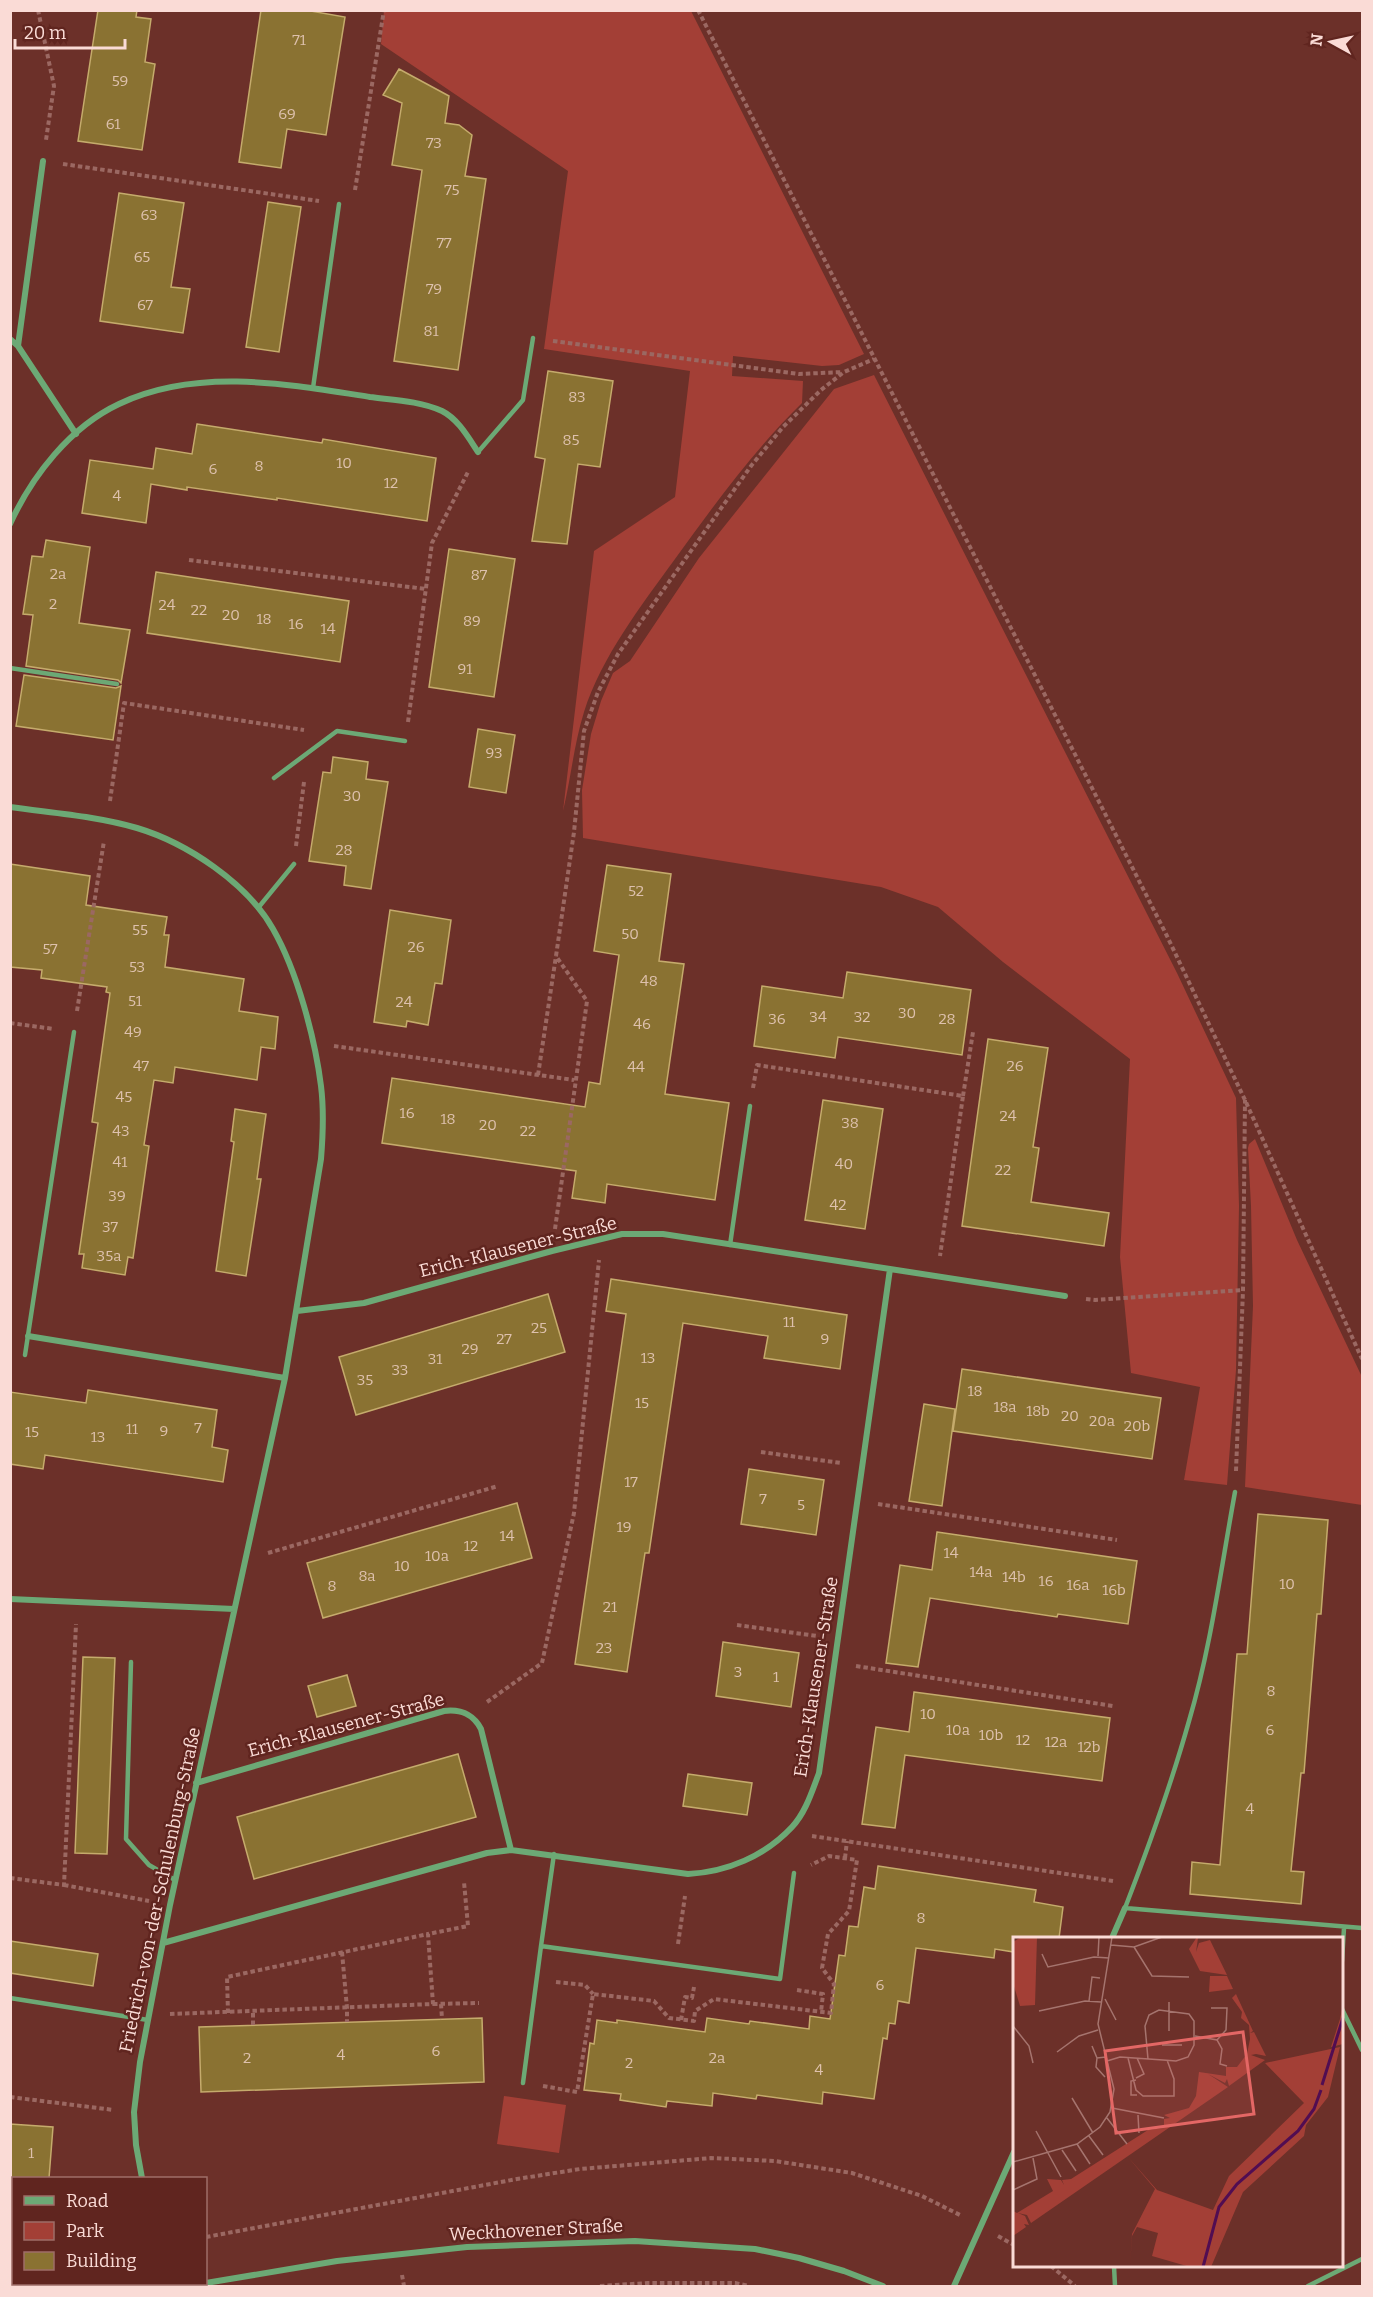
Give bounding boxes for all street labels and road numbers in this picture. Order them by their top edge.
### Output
street label: Erich-Klausener-Straße [417,1212,619,1282]
street label: Erich-Klausener-Straße [789,1575,843,1779]
street label: Erich-Klausener-Straße [245,1688,447,1762]
street label: Friedrich-von-der-Schulenburg-Straße [115,1725,205,2055]
street label: Weckhovener Straße [448,2214,624,2246]

